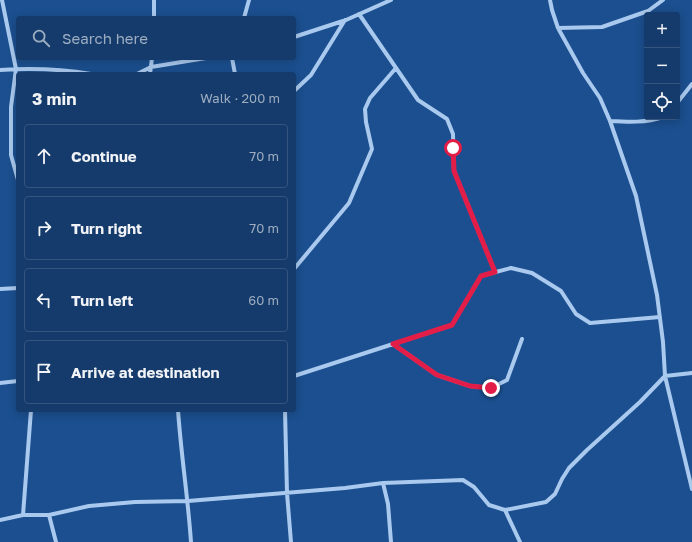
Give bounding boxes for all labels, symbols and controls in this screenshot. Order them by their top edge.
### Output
map controls [644,12,680,120]
button: + [644,12,680,48]
search box [16,16,296,60]
icon: search [30,27,52,49]
text: Search here [62,29,148,47]
button: − [644,48,680,84]
button: locate [644,84,680,120]
text: 3 min [32,88,76,109]
text: Walk · 200 m [200,90,280,106]
route start [444,139,462,157]
icon: ahead [33,145,55,167]
text: Continue [71,147,137,165]
text: 70 m [249,148,279,164]
icon: right [33,217,55,239]
text: Turn right [71,219,142,237]
text: 70 m [249,220,279,236]
icon: left [33,289,55,311]
text: Turn left [71,291,133,309]
text: 60 m [248,292,279,308]
icon: arrive [33,361,55,383]
text: Arrive at destination [71,363,220,381]
route end [482,379,500,397]

